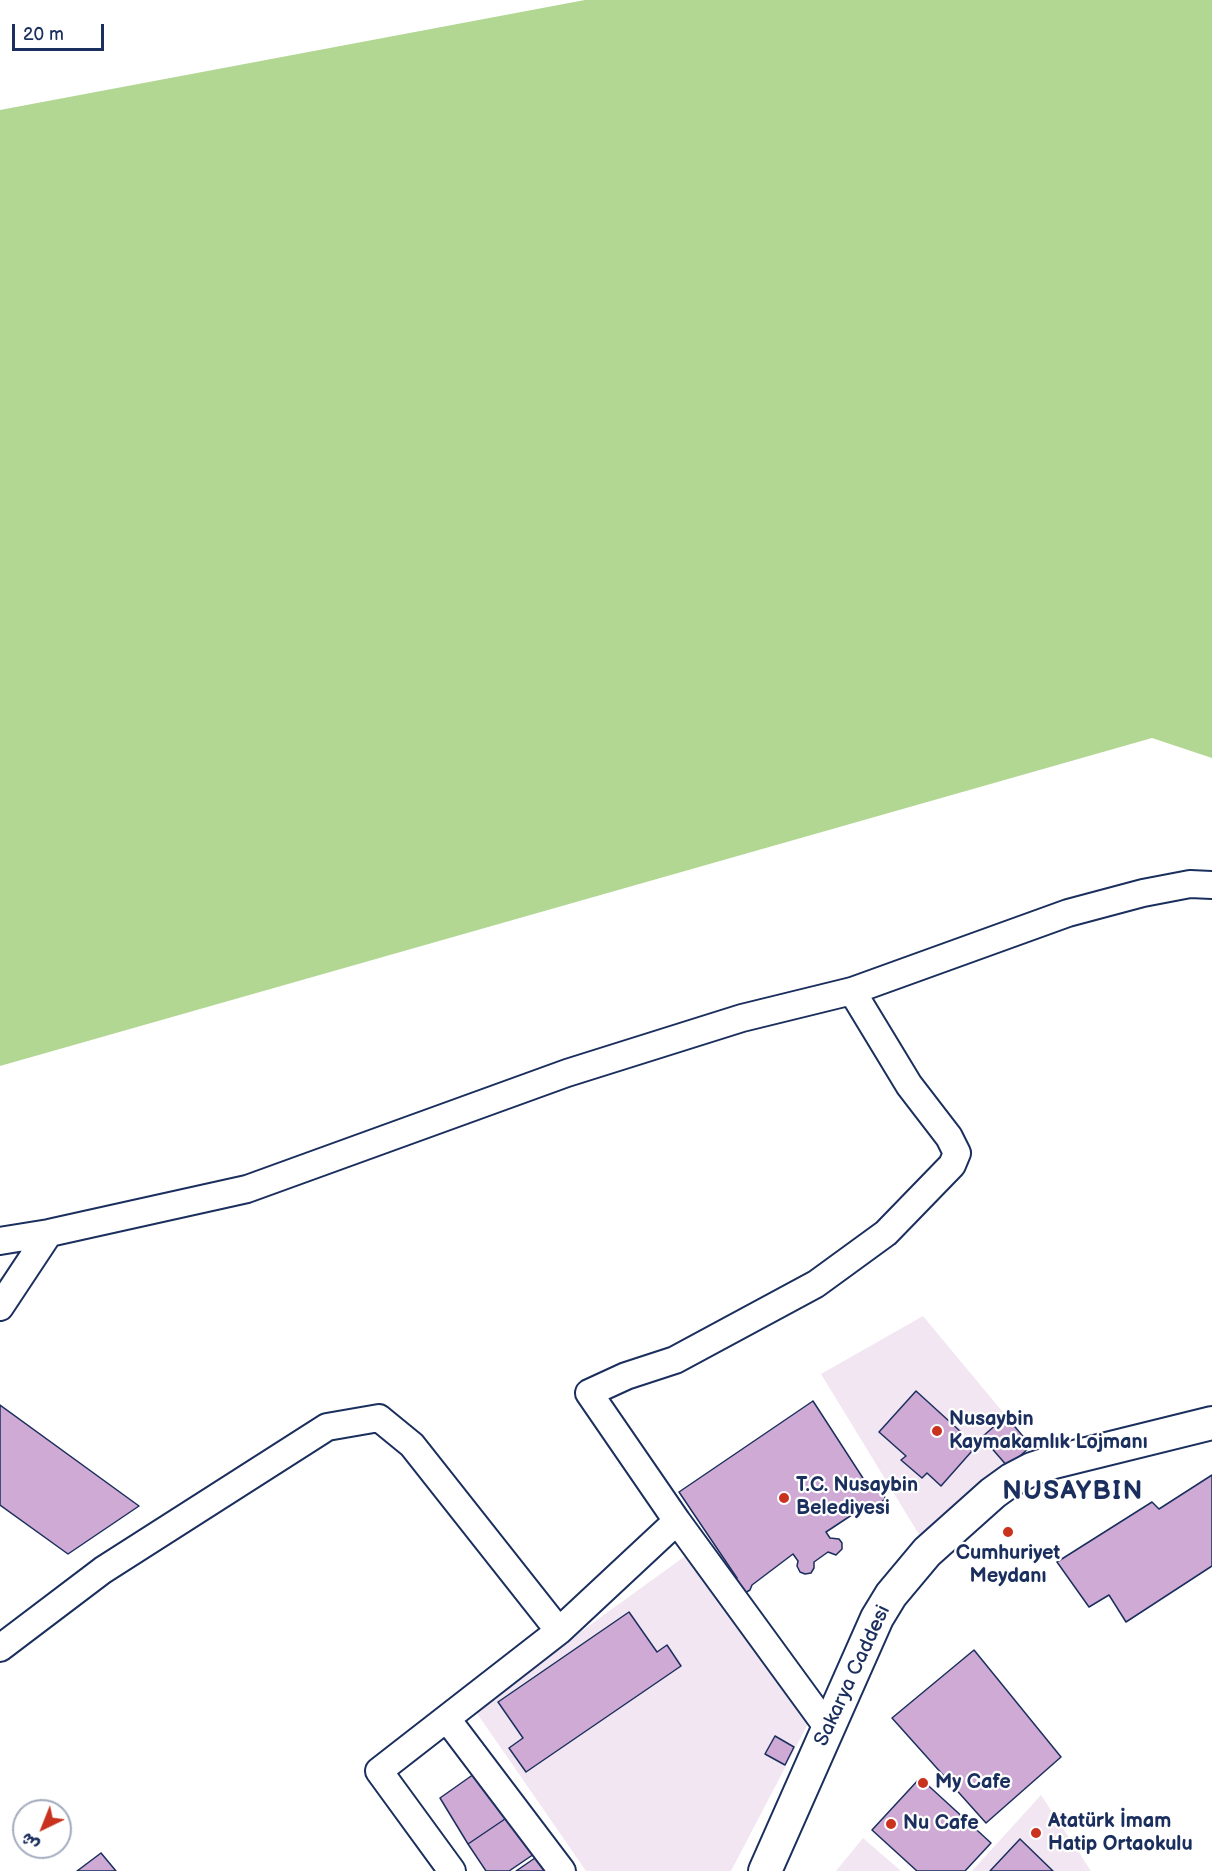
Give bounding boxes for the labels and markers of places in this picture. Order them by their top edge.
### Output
place label: Nusaybin Kaymakamlık Lojmanı [949,1408,1148,1455]
marker: Nusaybin Kaymakamlık Lojmanı [930,1424,944,1438]
place label: T.C. Nusaybin Belediyesi [796,1474,918,1521]
marker: T.C. Nusaybin Belediyesi [777,1491,791,1505]
marker: Cumhuriyet Meydanı [1001,1525,1015,1539]
place label: Cumhuriyet Meydanı [956,1542,1060,1589]
place label: My Cafe [935,1771,1011,1795]
marker: My Cafe [916,1776,930,1790]
place label: Atatürk İmam Hatip Ortaokulu [1048,1810,1193,1857]
place label: Nu Cafe [903,1812,979,1836]
marker: Nu Cafe [884,1817,898,1831]
marker: Atatürk İmam Hatip Ortaokulu [1029,1826,1043,1840]

